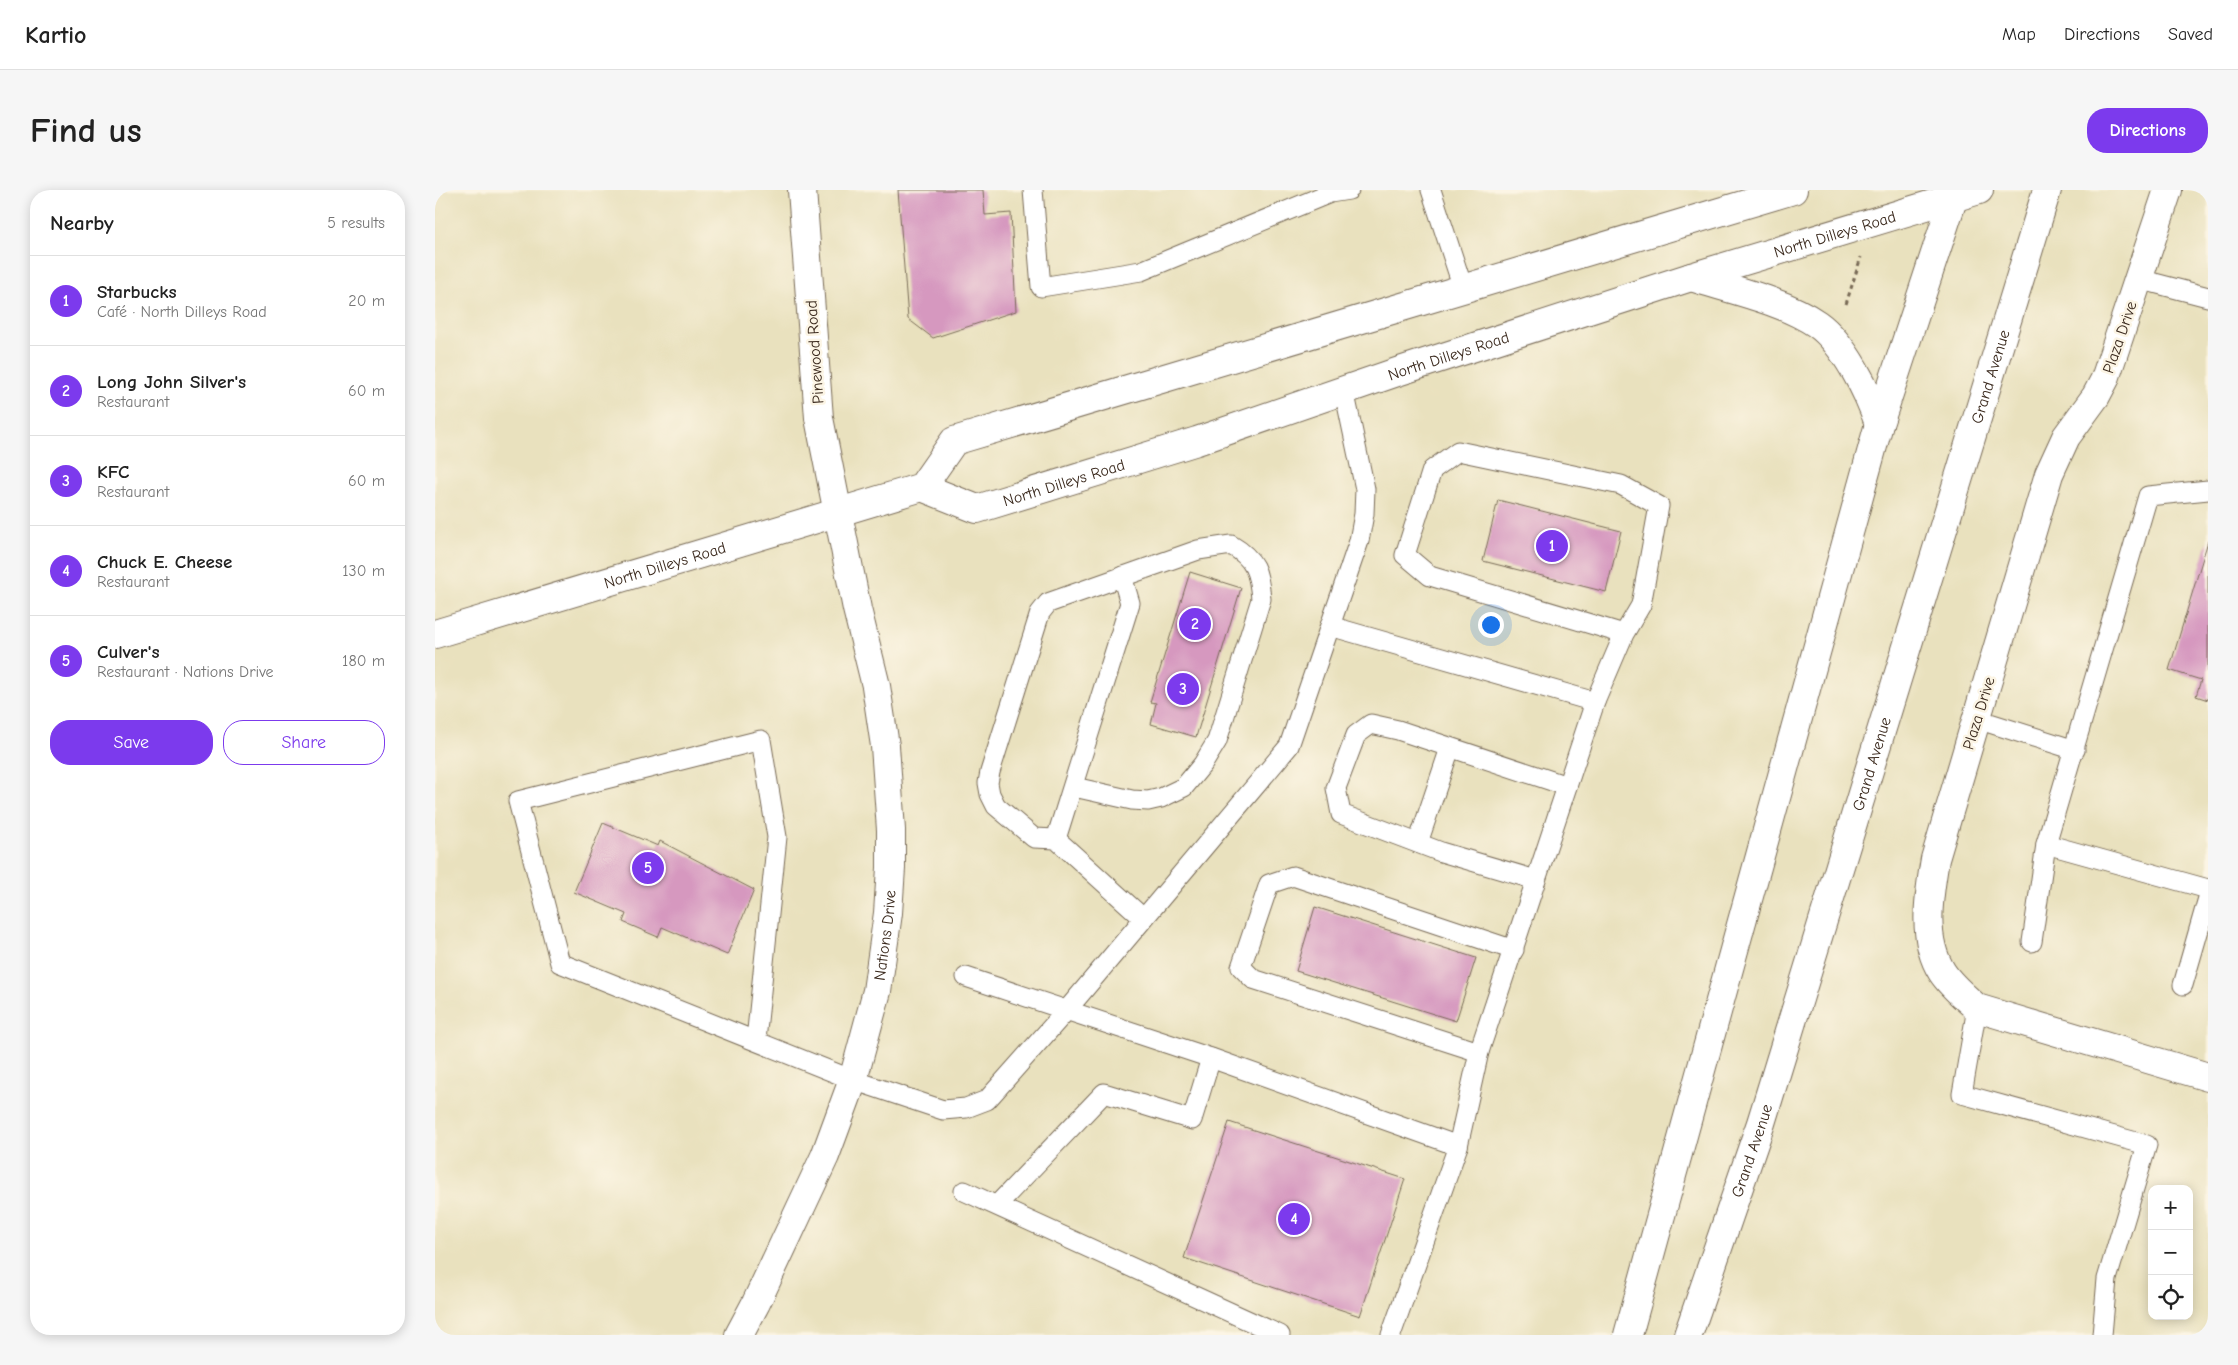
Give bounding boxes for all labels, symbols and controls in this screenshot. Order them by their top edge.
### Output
text: Kartio [25,21,87,49]
text: Map [2002,24,2036,45]
text: Directions [2064,24,2140,45]
text: Saved [2168,24,2213,45]
button: Directions [2087,108,2208,153]
text: Find us [30,110,142,151]
street label: North Dilleys Road [1772,208,1898,261]
text: Nearby [50,211,114,235]
text: 5 results [327,214,385,232]
text: Starbucks [97,281,177,303]
text: 1 [63,292,69,310]
text: 20 m [348,292,385,310]
street label: Pinewood Road [802,299,828,404]
street label: Plaza Drive [2099,299,2141,376]
text: Café · North Dilleys Road [97,303,267,321]
street label: North Dilleys Road [1386,328,1512,384]
street label: Grand Avenue [1968,328,2014,426]
text: Long John Silver's [97,371,246,393]
text: 2 [62,382,70,400]
text: 60 m [348,382,385,400]
text: Restaurant [97,393,169,411]
street label: North Dilleys Road [1001,456,1127,510]
text: KFC [97,461,129,483]
text: 3 [62,472,70,490]
text: 60 m [348,472,385,490]
text: Restaurant [97,483,169,501]
pin: 1 [1536,527,1568,565]
street label: North Dilleys Road [602,539,728,592]
text: Chuck E. Cheese [97,551,232,573]
text: 4 [62,562,70,580]
text: 130 m [342,562,385,580]
text: Restaurant [97,573,169,591]
pin: 2 [1179,605,1211,643]
your location [1478,612,1504,638]
text: Culver's [97,641,159,663]
text: 5 [62,652,70,670]
text: 180 m [342,652,385,670]
text: Restaurant · Nations Drive [97,663,274,681]
pin: 3 [1167,670,1199,708]
street label: Plaza Drive [1959,675,1999,752]
street label: Grand Avenue [1849,715,1895,813]
button: Save [50,720,213,765]
button: Share [223,720,385,765]
pin: 5 [632,849,664,887]
street label: Nations Drive [871,890,899,982]
street label: Grand Avenue [1728,1102,1776,1200]
map controls [2148,1185,2193,1320]
button: + [2148,1185,2193,1230]
pin: 4 [1278,1200,1310,1238]
button: − [2148,1230,2193,1275]
button: locate [2148,1275,2193,1320]

